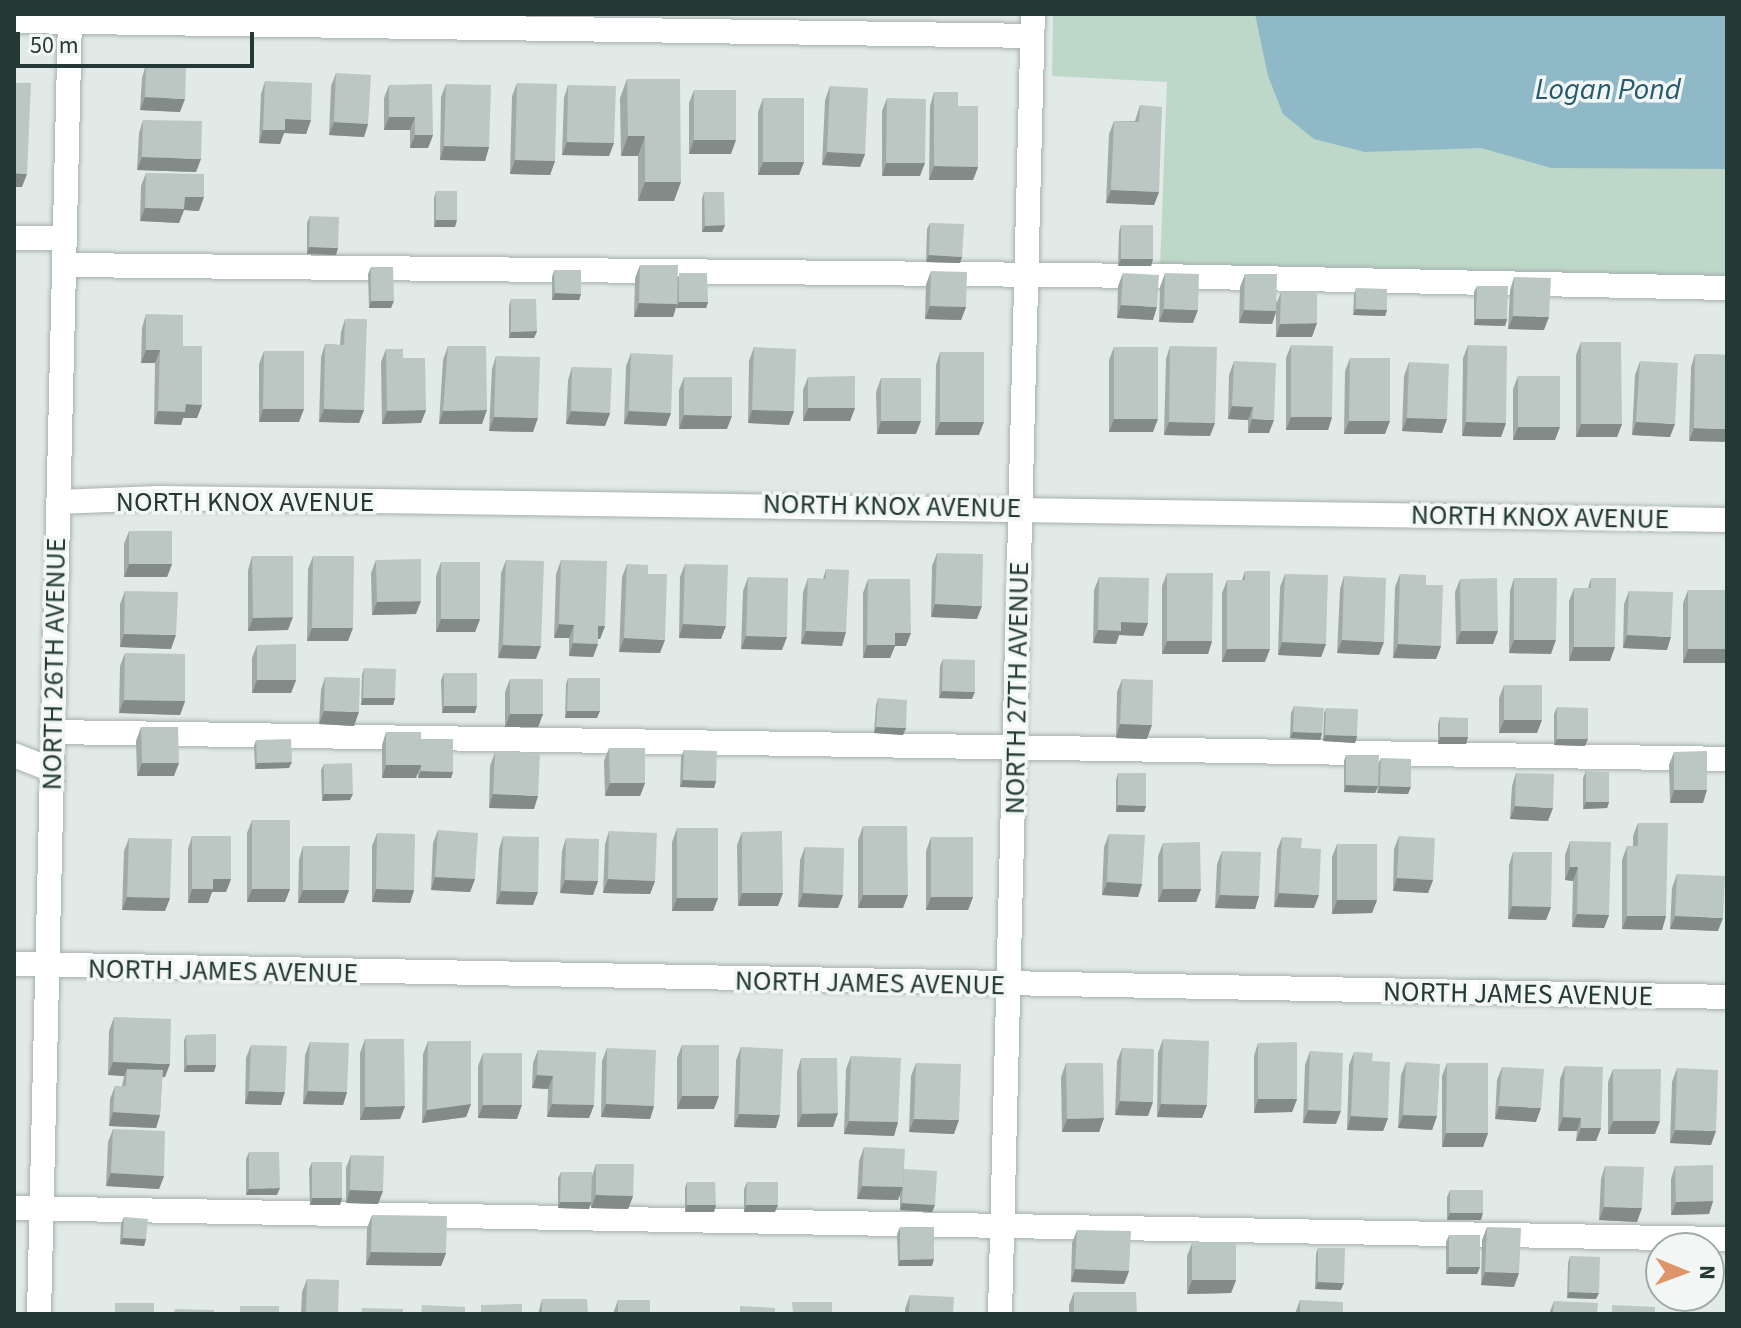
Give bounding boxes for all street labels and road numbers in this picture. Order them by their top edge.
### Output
street label: NORTH KNOX AVENUE [116,485,374,519]
street label: NORTH KNOX AVENUE [763,487,1021,525]
street label: NORTH KNOX AVENUE [1411,498,1669,536]
street label: NORTH 26TH AVENUE [35,537,73,791]
street label: NORTH 27TH AVENUE [998,561,1036,815]
street label: NORTH JAMES AVENUE [88,952,358,990]
street label: NORTH JAMES AVENUE [735,964,1005,1002]
street label: NORTH JAMES AVENUE [1383,975,1653,1013]

